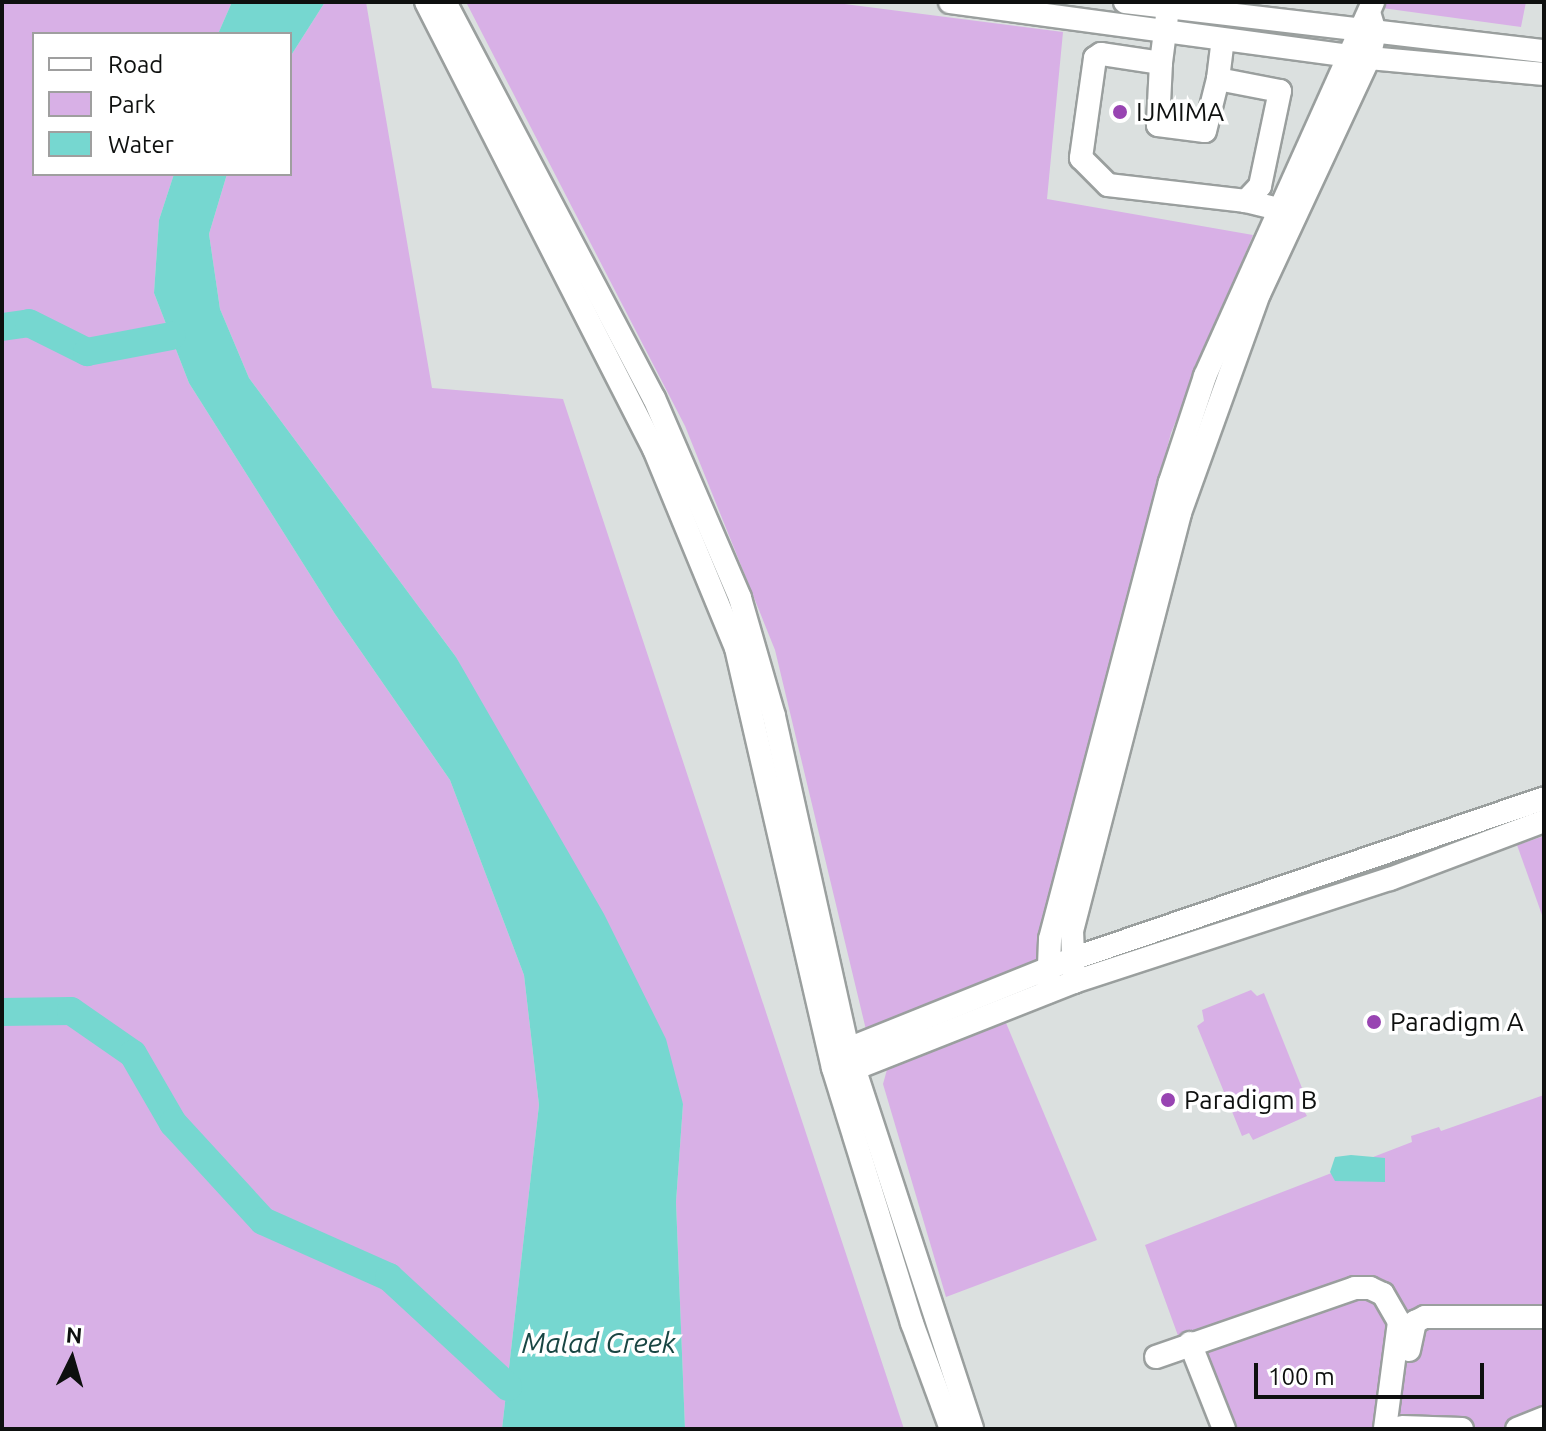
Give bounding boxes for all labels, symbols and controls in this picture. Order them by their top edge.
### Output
legend [32,32,292,176]
text: Road [108,51,163,78]
text: Park [108,91,156,118]
place label: IJMIMA [1136,96,1224,128]
marker: IJMIMA [1111,103,1129,121]
text: Water [108,131,174,158]
place label: Paradigm A [1390,1006,1524,1038]
marker: Paradigm A [1365,1013,1383,1031]
place label: Paradigm B [1184,1084,1317,1116]
marker: Paradigm B [1159,1091,1177,1109]
north arrow [32,1319,112,1399]
text: N [65,1321,83,1348]
water label: Malad Creek [522,1326,676,1360]
scale bar [1258,1347,1488,1397]
text: 100 m [1268,1363,1335,1390]

